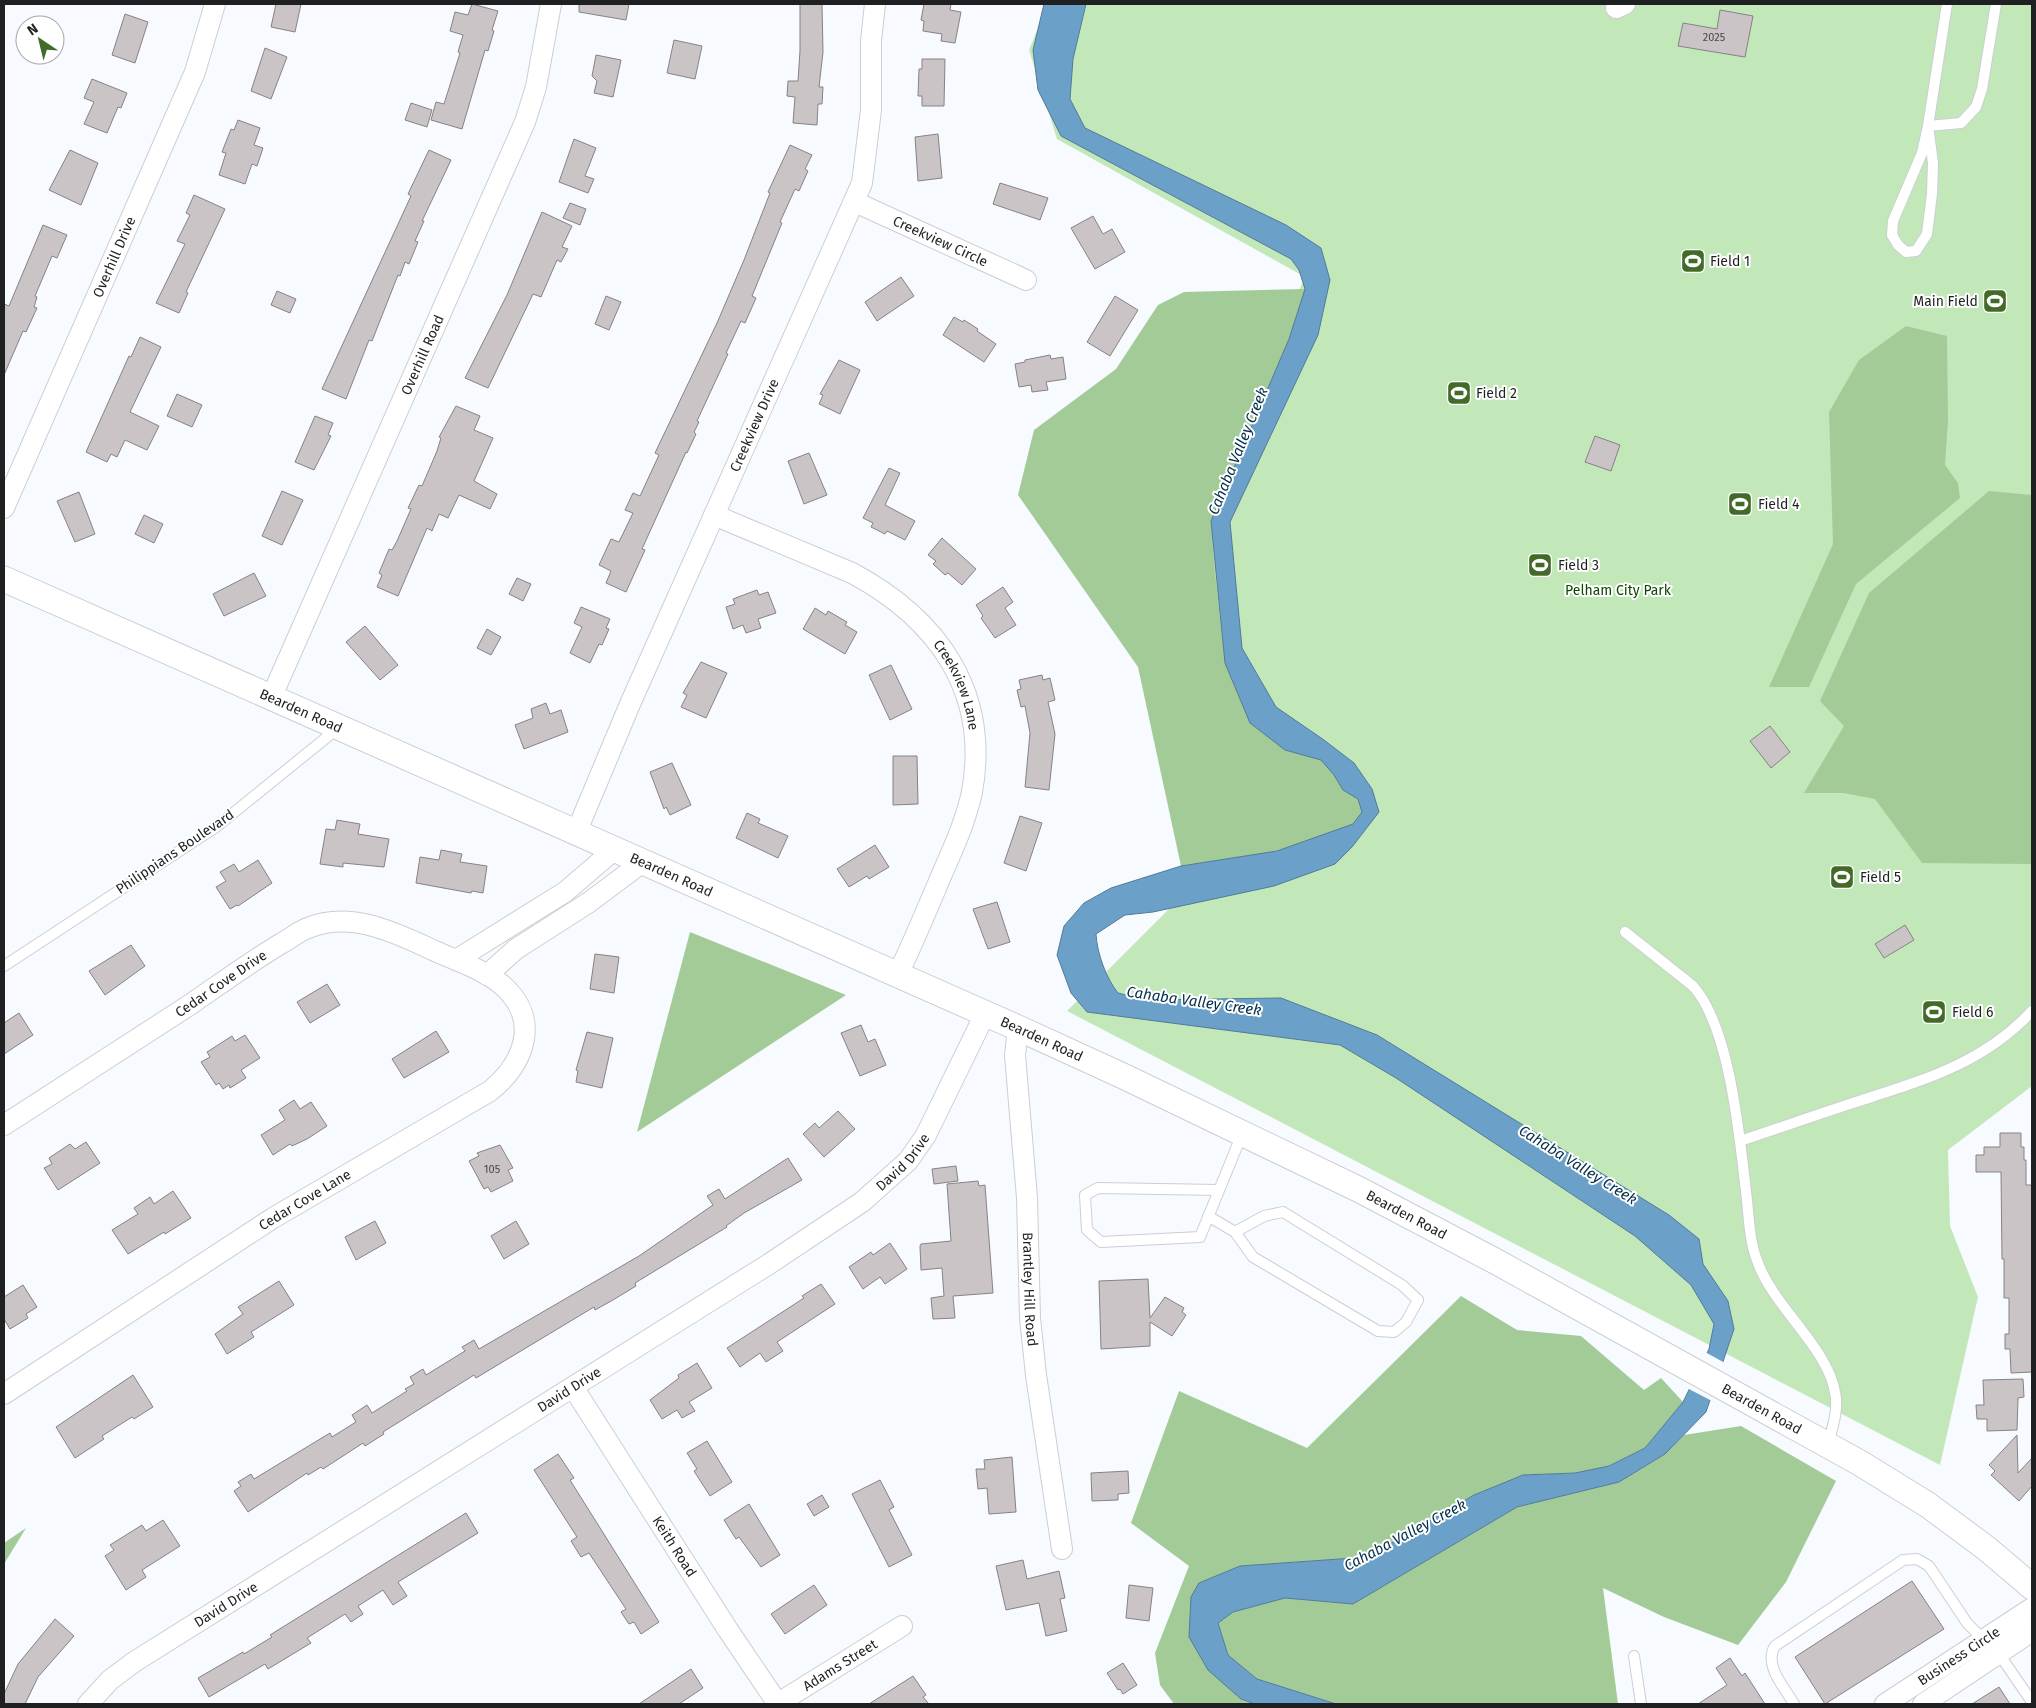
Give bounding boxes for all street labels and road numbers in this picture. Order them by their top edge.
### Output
street label: Creekview Circle [890,212,991,270]
street label: Overhill Drive [89,214,139,300]
street label: Overhill Road [397,312,447,398]
street label: Creekview Drive [726,376,782,474]
street label: Creekview Lane [930,636,983,731]
street label: Bearden Road [257,685,345,736]
street label: Philippians Boulevard [113,806,237,898]
street label: Bearden Road [627,849,716,900]
street label: Cedar Cove Drive [172,946,270,1021]
street label: Bearden Road [998,1013,1086,1065]
street label: David Drive [872,1130,933,1194]
street label: Cedar Cove Lane [256,1166,354,1234]
street label: Bearden Road [1363,1186,1450,1243]
street label: Brantley Hill Road [1019,1232,1041,1347]
street label: David Drive [534,1363,604,1416]
street label: Bearden Road [1719,1380,1805,1438]
street label: Keith Road [649,1513,700,1580]
street label: David Drive [191,1578,261,1631]
street label: Business Circle [1914,1623,2003,1689]
street label: Adams Street [800,1635,881,1694]

